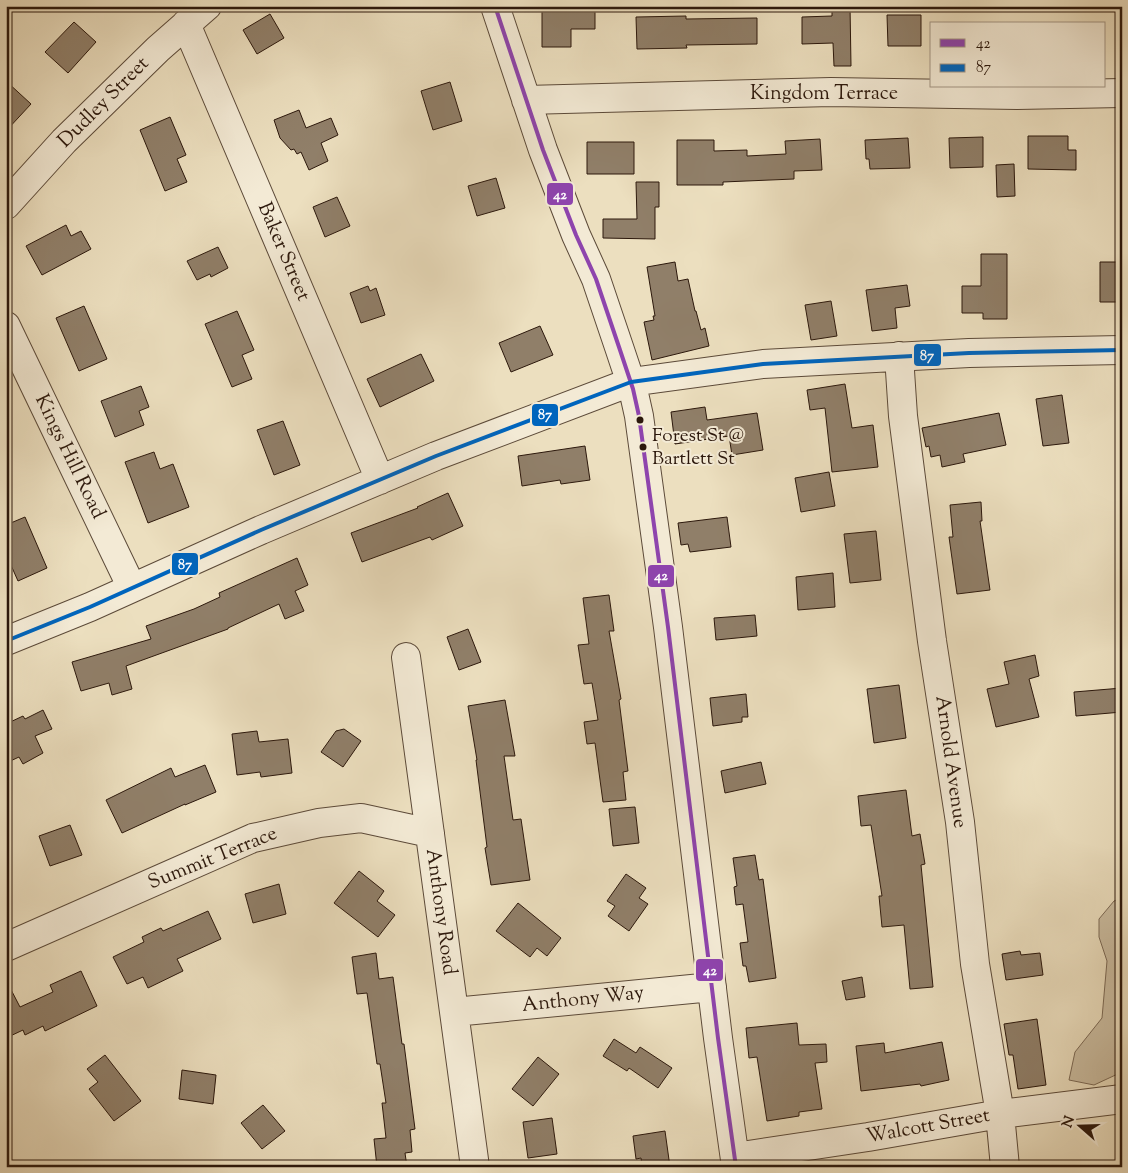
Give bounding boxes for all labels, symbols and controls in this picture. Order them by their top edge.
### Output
legend [930,22,1106,88]
text: 42 [976,34,991,55]
street label: Dudley Street [52,51,156,155]
text: 87 [976,58,992,79]
street label: Kingdom Terrace [750,80,898,109]
line badge: 42 [546,182,574,206]
text: 42 [552,186,567,206]
street label: Baker Street [249,198,317,306]
line badge: 87 [913,343,942,367]
text: 87 [920,347,935,367]
street label: Kings Hill Road [26,390,112,524]
line badge: 87 [531,403,559,427]
text: 87 [538,406,553,426]
unlabelled marker [635,415,645,425]
place label: Forest St @ Bartlett St [652,423,744,473]
marker: Forest St @ Bartlett St [638,442,648,452]
line badge: 87 [171,552,199,576]
text: 87 [178,556,193,576]
line badge: 42 [647,564,675,588]
text: 42 [653,567,668,587]
street label: Arnold Avenue [926,694,974,830]
street label: Summit Terrace [144,820,282,898]
street label: Anthony Road [417,847,463,977]
line badge: 42 [695,958,724,982]
text: 42 [702,962,717,982]
street label: Anthony Way [521,979,646,1021]
north arrow [1056,1100,1106,1150]
street label: Walcott Street [864,1102,992,1152]
text: N [1058,1114,1081,1131]

